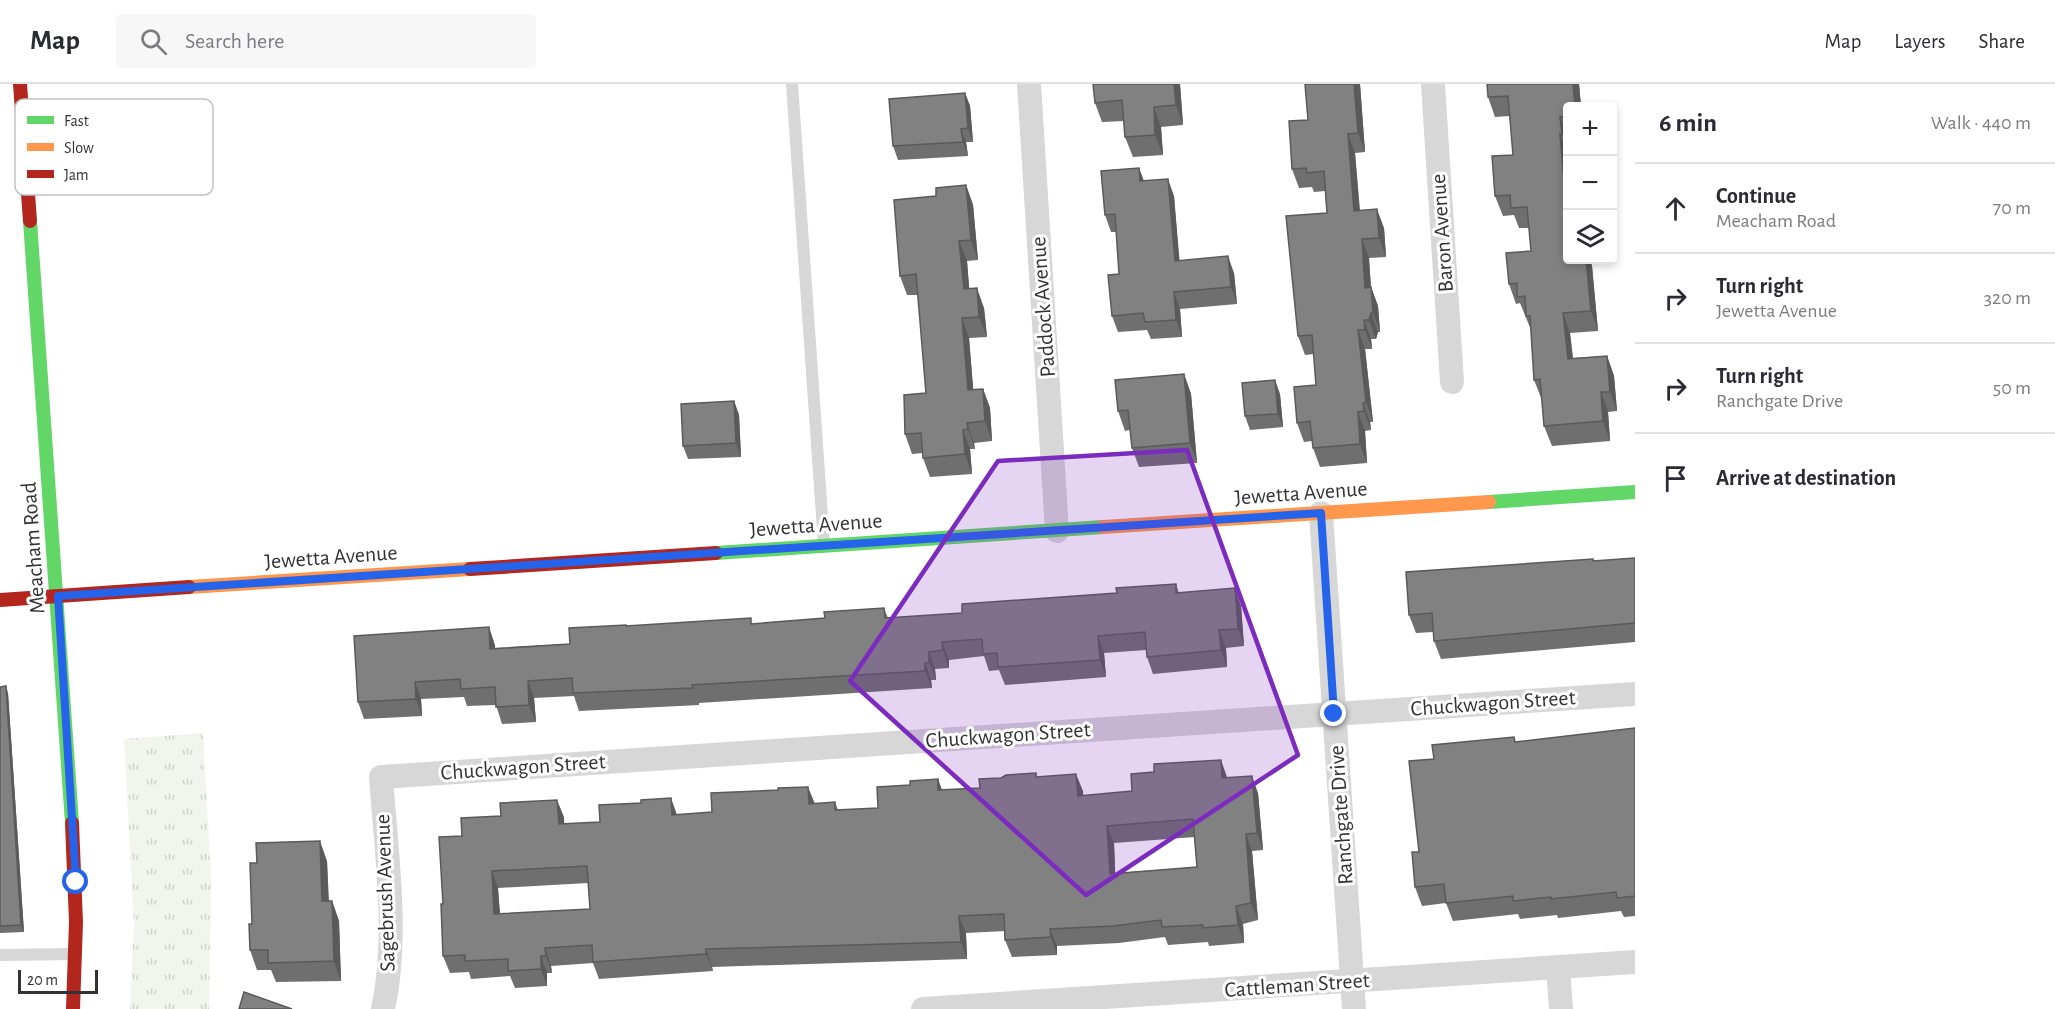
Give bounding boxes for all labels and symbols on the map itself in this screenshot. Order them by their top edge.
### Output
legend [15,99,213,195]
text: Fast [64,113,89,129]
text: Slow [64,140,94,156]
text: Jam [64,167,89,183]
street label: Baron Avenue [1427,173,1457,293]
street label: Paddock Avenue [1027,236,1059,378]
street label: Jewetta Avenue [1234,477,1368,509]
street label: Meacham Road [17,481,49,615]
street label: Jewetta Avenue [749,509,883,541]
street label: Jewetta Avenue [264,541,398,573]
street label: Chuckwagon Street [1410,686,1576,720]
route end [1320,700,1346,726]
street label: Chuckwagon Street [925,718,1091,752]
street label: Ranchgate Drive [1325,744,1357,886]
street label: Chuckwagon Street [440,750,606,784]
street label: Sagebrush Avenue [371,814,399,972]
route start [62,868,88,894]
scale bar [18,967,98,994]
street label: Cattleman Street [1224,969,1370,1001]

